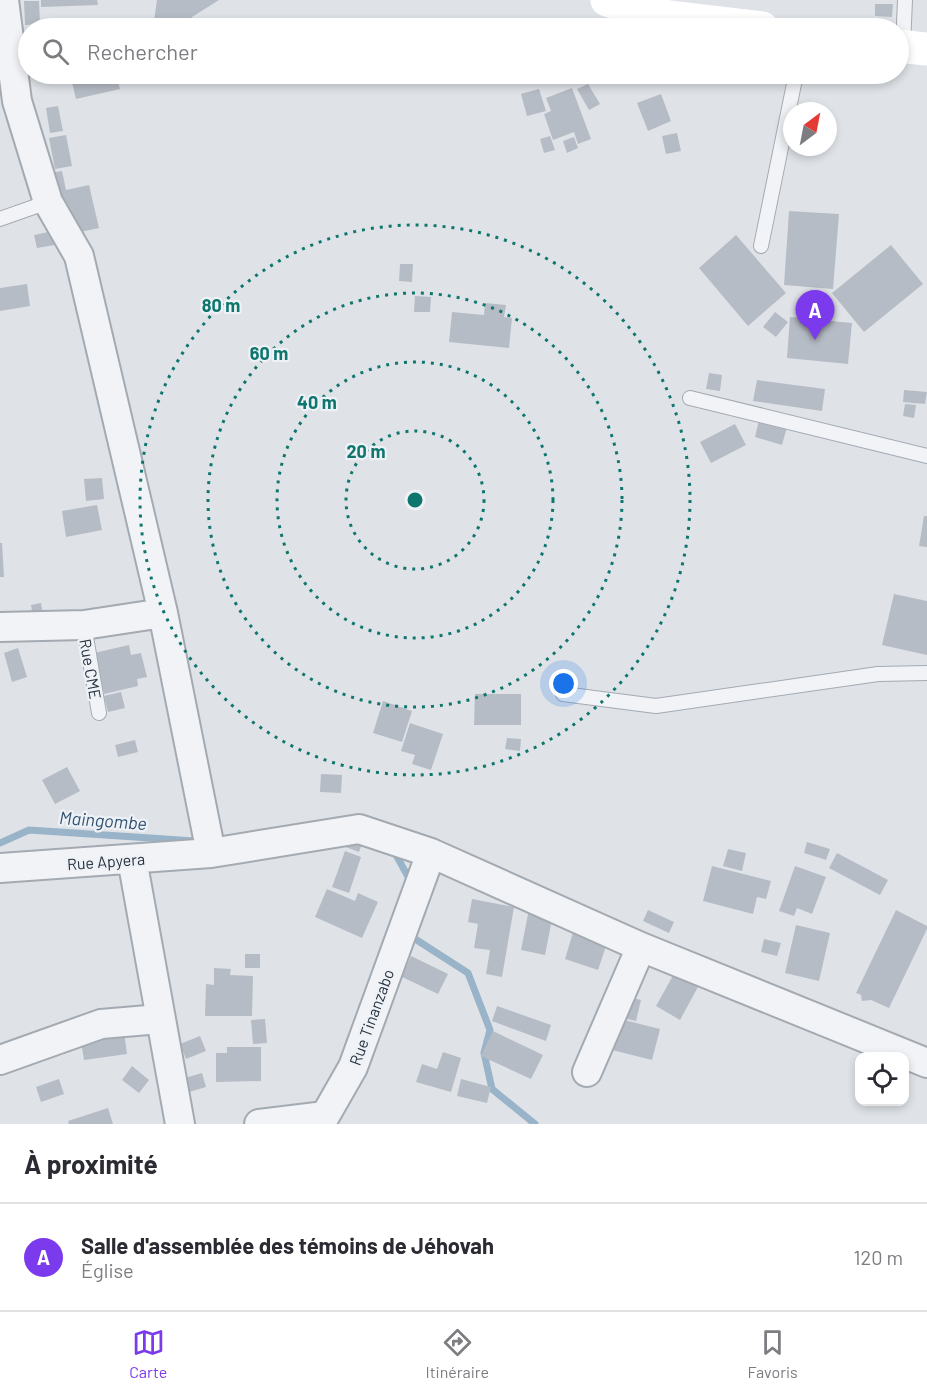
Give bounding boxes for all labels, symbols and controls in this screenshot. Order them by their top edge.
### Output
search box [18,18,909,84]
icon: search [39,35,72,68]
text: Rechercher [87,38,198,64]
north arrow [783,102,837,156]
pin: A [796,290,834,340]
text: 80 m [202,294,240,316]
text: 60 m [250,342,288,364]
text: 40 m [297,391,337,413]
text: 20 m [347,440,385,462]
centre of rings [405,490,425,510]
street label: Rue CME [76,637,106,701]
your location [549,669,578,698]
water label: Maingombe [58,806,148,834]
street label: Rue Apyera [66,849,146,873]
street label: Rue Tinanzabo [345,966,397,1068]
map controls [855,1052,909,1106]
button: locate [855,1052,909,1106]
text: À proximité [24,1148,158,1179]
text: Salle d'assemblée des témoins de Jéhovah [81,1232,494,1258]
text: A [37,1245,50,1269]
text: 120 m [853,1245,903,1269]
text: Église [81,1258,134,1282]
tab: Carte [129,1326,167,1381]
tab: Itinéraire [426,1326,489,1381]
tab: Favoris [747,1326,798,1381]

